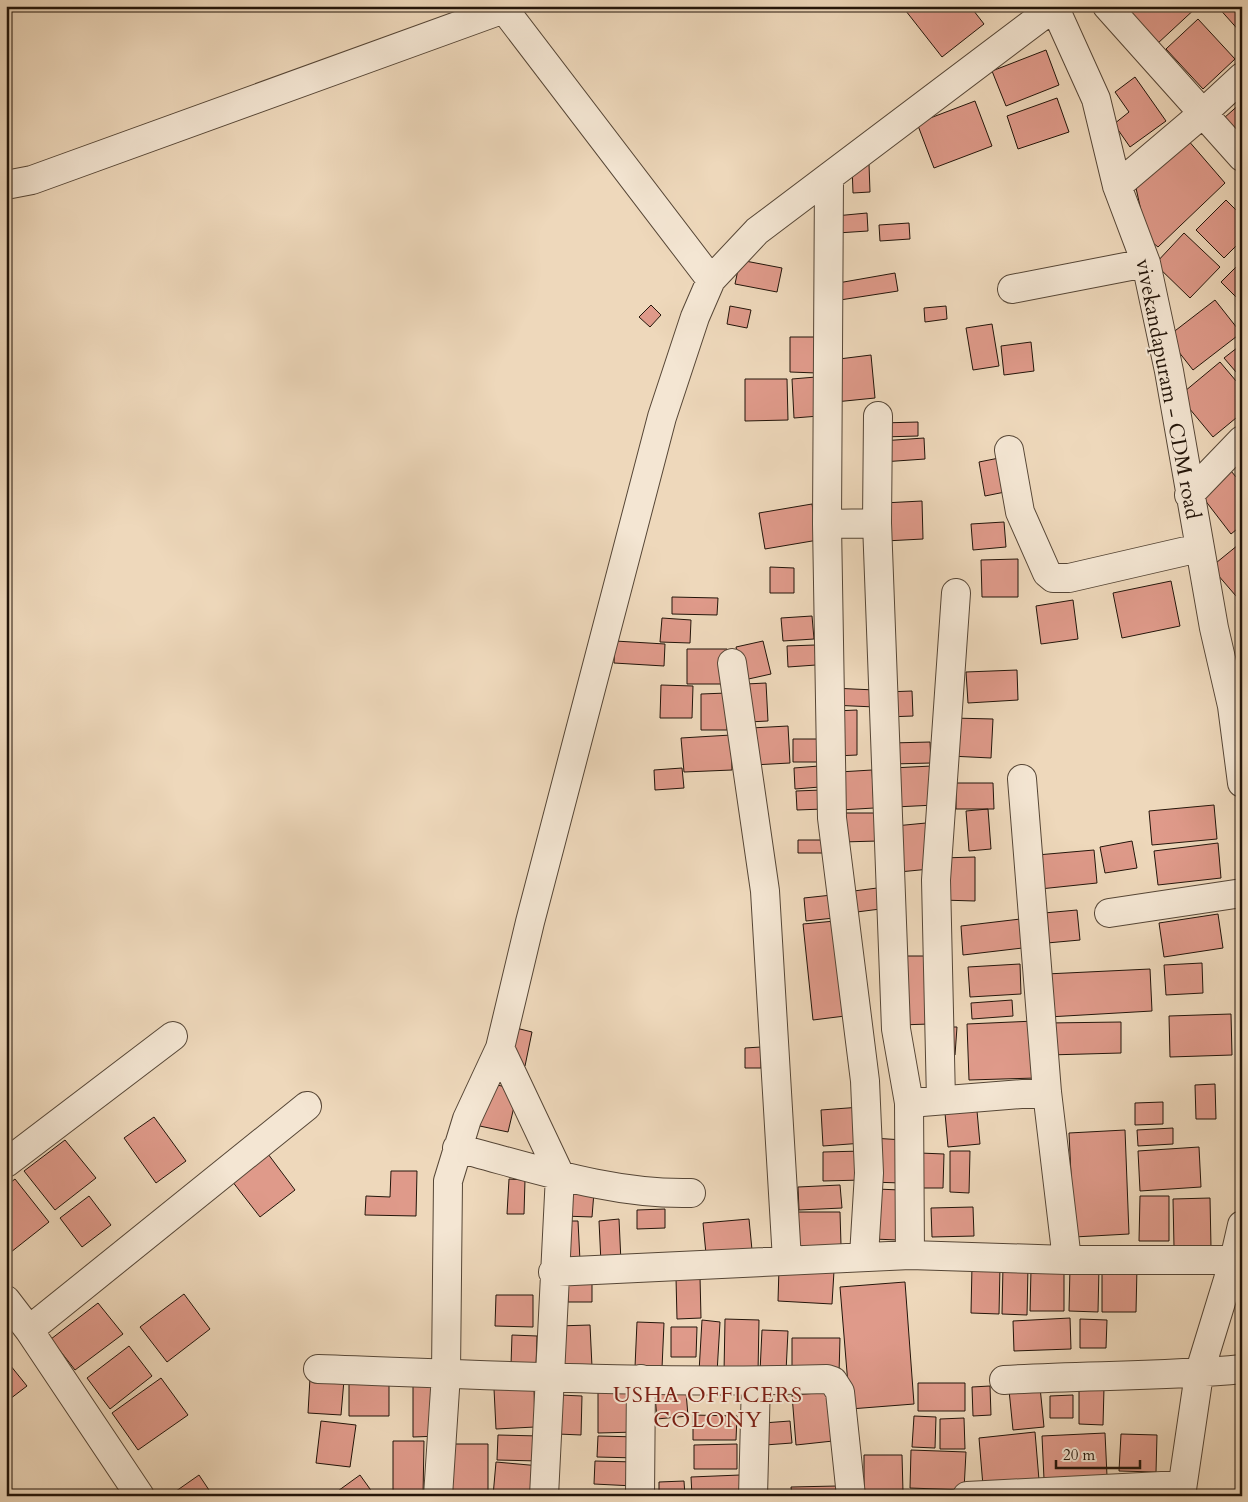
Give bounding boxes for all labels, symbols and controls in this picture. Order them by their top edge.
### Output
street label: vivekandapuram - CDM road [1129,256,1207,522]
district label: USHA OFFICERS COLONY [613,1380,803,1435]
scale bar [1056,1437,1139,1469]
text: 20 m [1063,1445,1095,1465]

